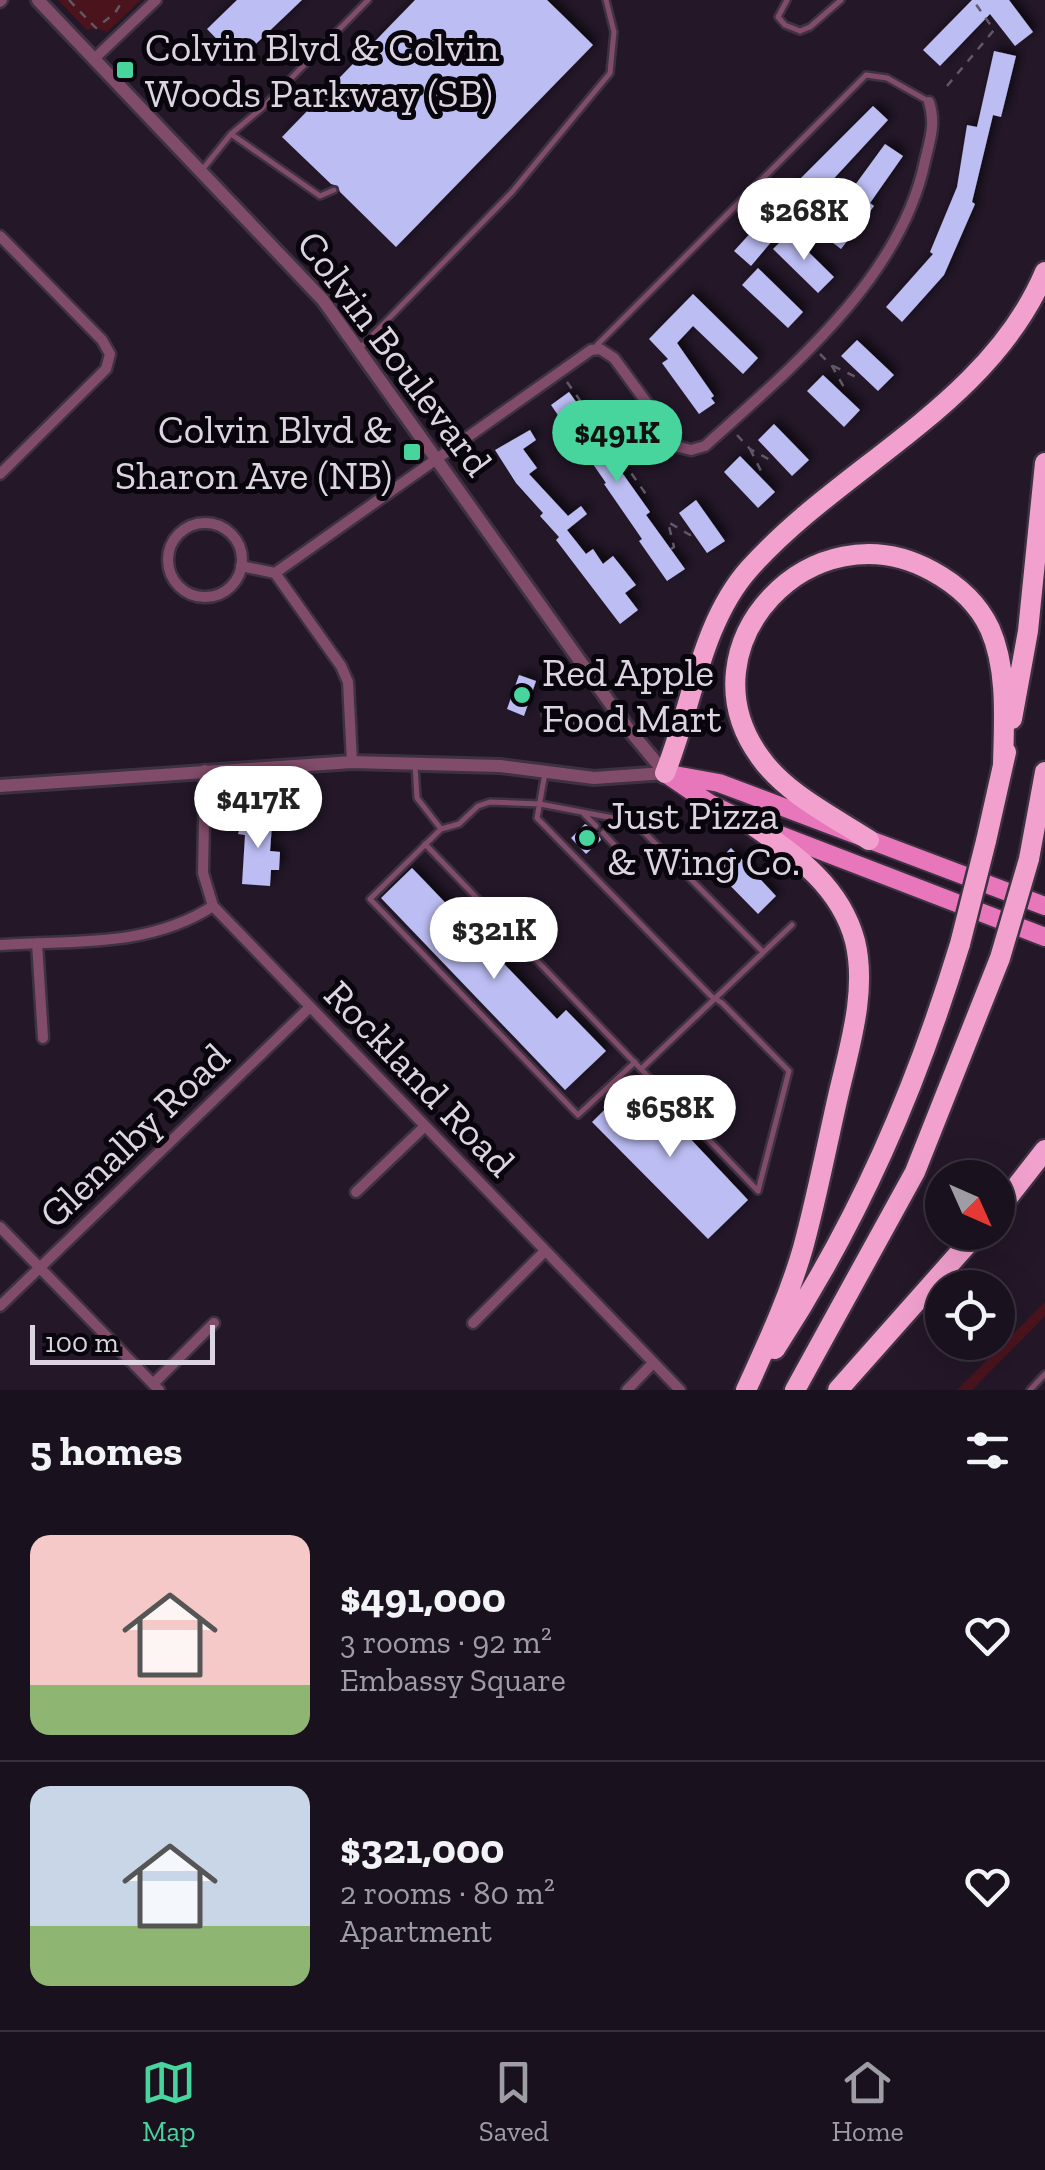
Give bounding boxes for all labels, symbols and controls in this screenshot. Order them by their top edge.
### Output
place label: Colvin Blvd & Colvin Woods Parkway (SB) [145,23,499,117]
marker: Colvin Blvd & Colvin Woods Parkway (SB) [114,59,136,81]
pin: $268K [734,178,874,263]
text: $268K [760,191,848,229]
street label: Colvin Boulevard [287,221,503,485]
pin: $491K [547,400,687,485]
place label: Colvin Blvd & Sharon Ave (NB) [115,405,392,499]
text: $491K [574,413,660,451]
marker: Colvin Blvd & Sharon Ave (NB) [401,441,423,463]
place label: Red Apple Food Mart [542,648,722,742]
marker: Red Apple Food Mart [511,684,533,706]
pin: $417K [188,766,328,851]
text: $417K [216,779,300,817]
place label: Just Pizza & Wing Co. [607,791,800,885]
marker: Just Pizza & Wing Co. [576,827,598,849]
pin: $321K [424,897,564,982]
text: $321K [452,910,536,948]
street label: Rockland Road [315,970,525,1186]
street label: Glenalby Road [29,1033,239,1237]
pin: $658K [600,1075,740,1160]
text: $658K [626,1088,714,1126]
north arrow [925,1160,1015,1250]
map controls [925,1160,1015,1360]
button: locate [925,1270,1015,1360]
scale bar [30,1320,215,1364]
text: 100 m [45,1326,119,1359]
icon: filters [960,1423,1015,1478]
text: 5 homes [30,1425,183,1476]
text: $491,000 [340,1572,506,1623]
icon: home [110,1575,230,1695]
icon: heart [960,1608,1015,1663]
text: 3 rooms · 92 m² [340,1623,552,1661]
text: Embassy Square [340,1661,566,1699]
text: $321,000 [340,1823,504,1874]
icon: home [110,1826,230,1946]
icon: heart [960,1859,1015,1914]
text: 2 rooms · 80 m² [340,1874,555,1912]
text: Apartment [340,1912,492,1950]
tab: Map [141,2055,196,2148]
tab: Saved [479,2055,549,2148]
tab: Home [832,2055,904,2148]

